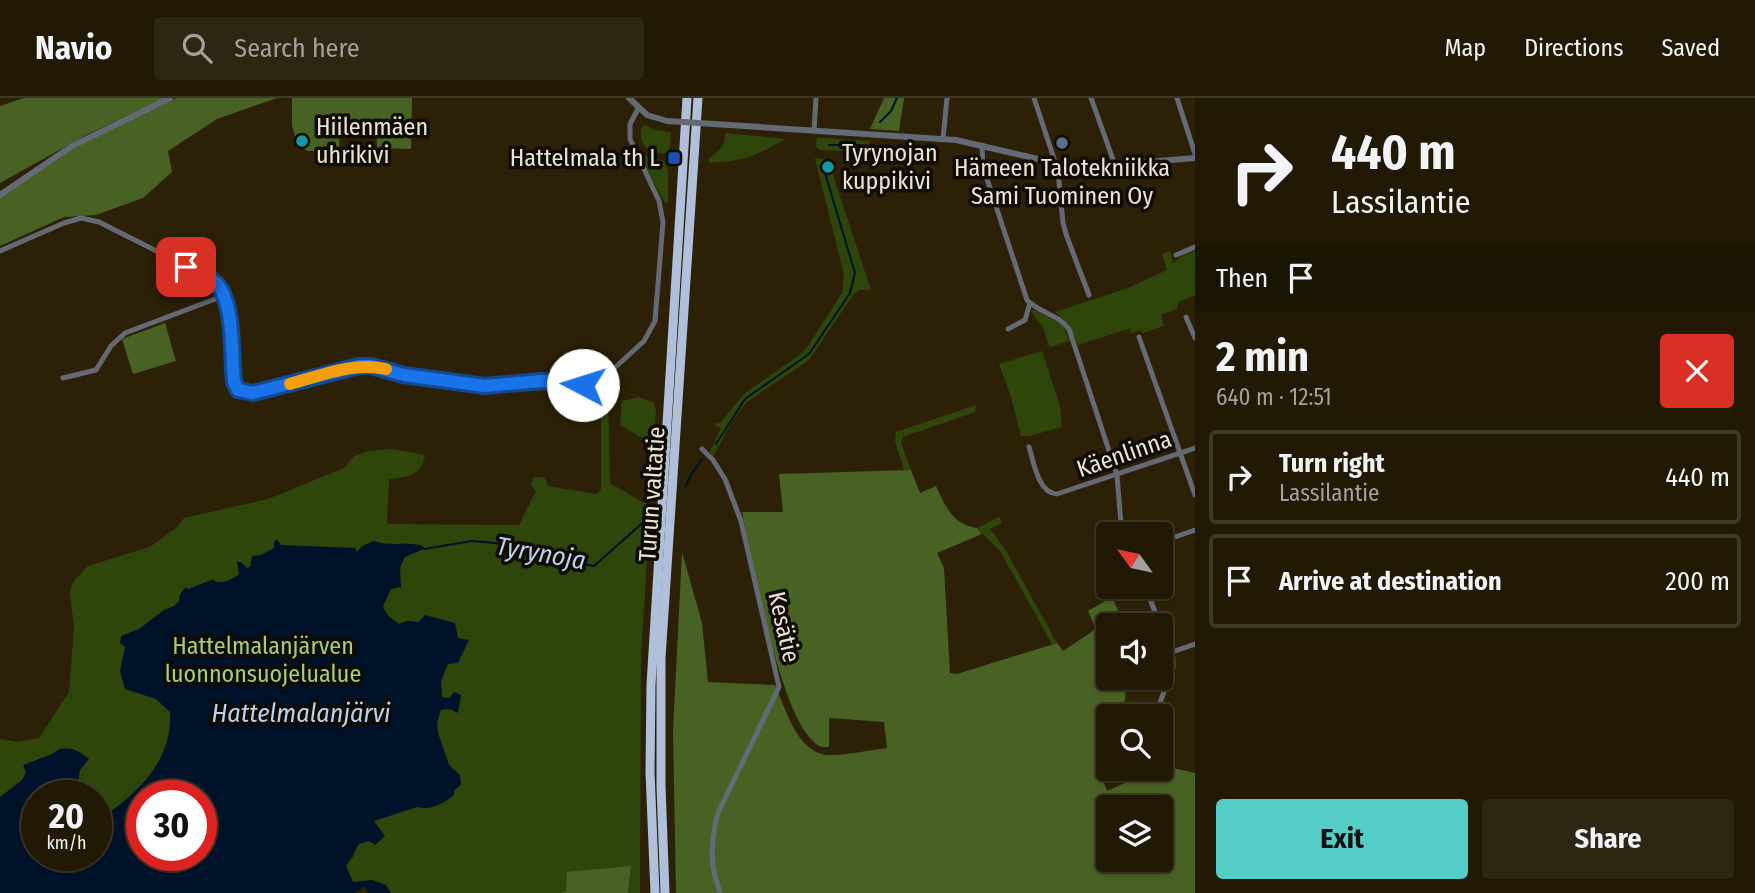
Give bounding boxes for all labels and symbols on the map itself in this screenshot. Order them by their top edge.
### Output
place label: Hiilenmäen uhrikivi [316,113,428,169]
marker: Hiilenmäen uhrikivi [294,133,310,149]
marker: Hämeen Talotekniikka Sami Tuominen Oy [1054,135,1070,151]
place label: Tyrynojan kuppikivi [842,139,938,195]
place label: Hattelmala th L [510,144,660,172]
marker: Hattelmala th L [666,150,682,166]
place label: Hämeen Talotekniikka Sami Tuominen Oy [954,154,1170,210]
marker: Tyrynojan kuppikivi [820,159,836,175]
pin [156,237,216,297]
position arrow [546,348,620,422]
street label: Käenlinna [1073,425,1175,483]
street label: Turun valtatie [633,426,671,562]
north arrow [1096,522,1172,598]
water label: Tyrynoja [494,530,588,577]
street label: Kesätie [762,589,806,665]
park label: Hattelmalanjärven luonnonsuojelualue [165,632,361,688]
water label: Hattelmalanjärvi [211,698,391,729]
speed limit sign: 30 [126,780,217,871]

